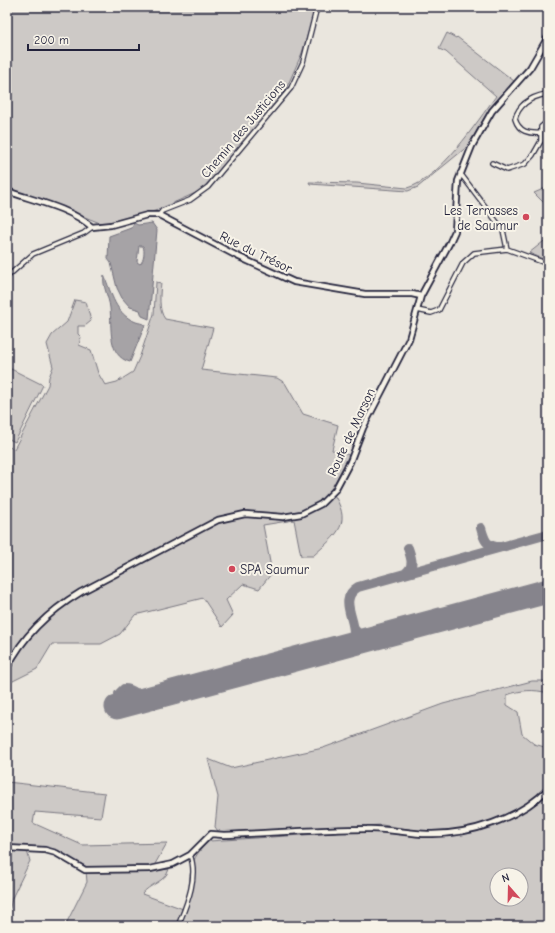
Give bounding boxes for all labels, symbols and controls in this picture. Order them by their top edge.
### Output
scale bar [28,26,139,52]
text: 200 m [34,33,69,47]
street label: Chemin des Justicions [198,77,288,181]
place label: Les Terrasses de Saumur [444,203,519,233]
marker: Les Terrasses de Saumur [521,212,531,222]
street label: Rue du Trésor [217,228,295,276]
street label: Route de Marson [324,386,378,478]
place label: SPA Saumur [240,562,310,577]
marker: SPA Saumur [227,564,237,574]
north arrow [489,867,529,907]
text: N [500,871,511,885]

